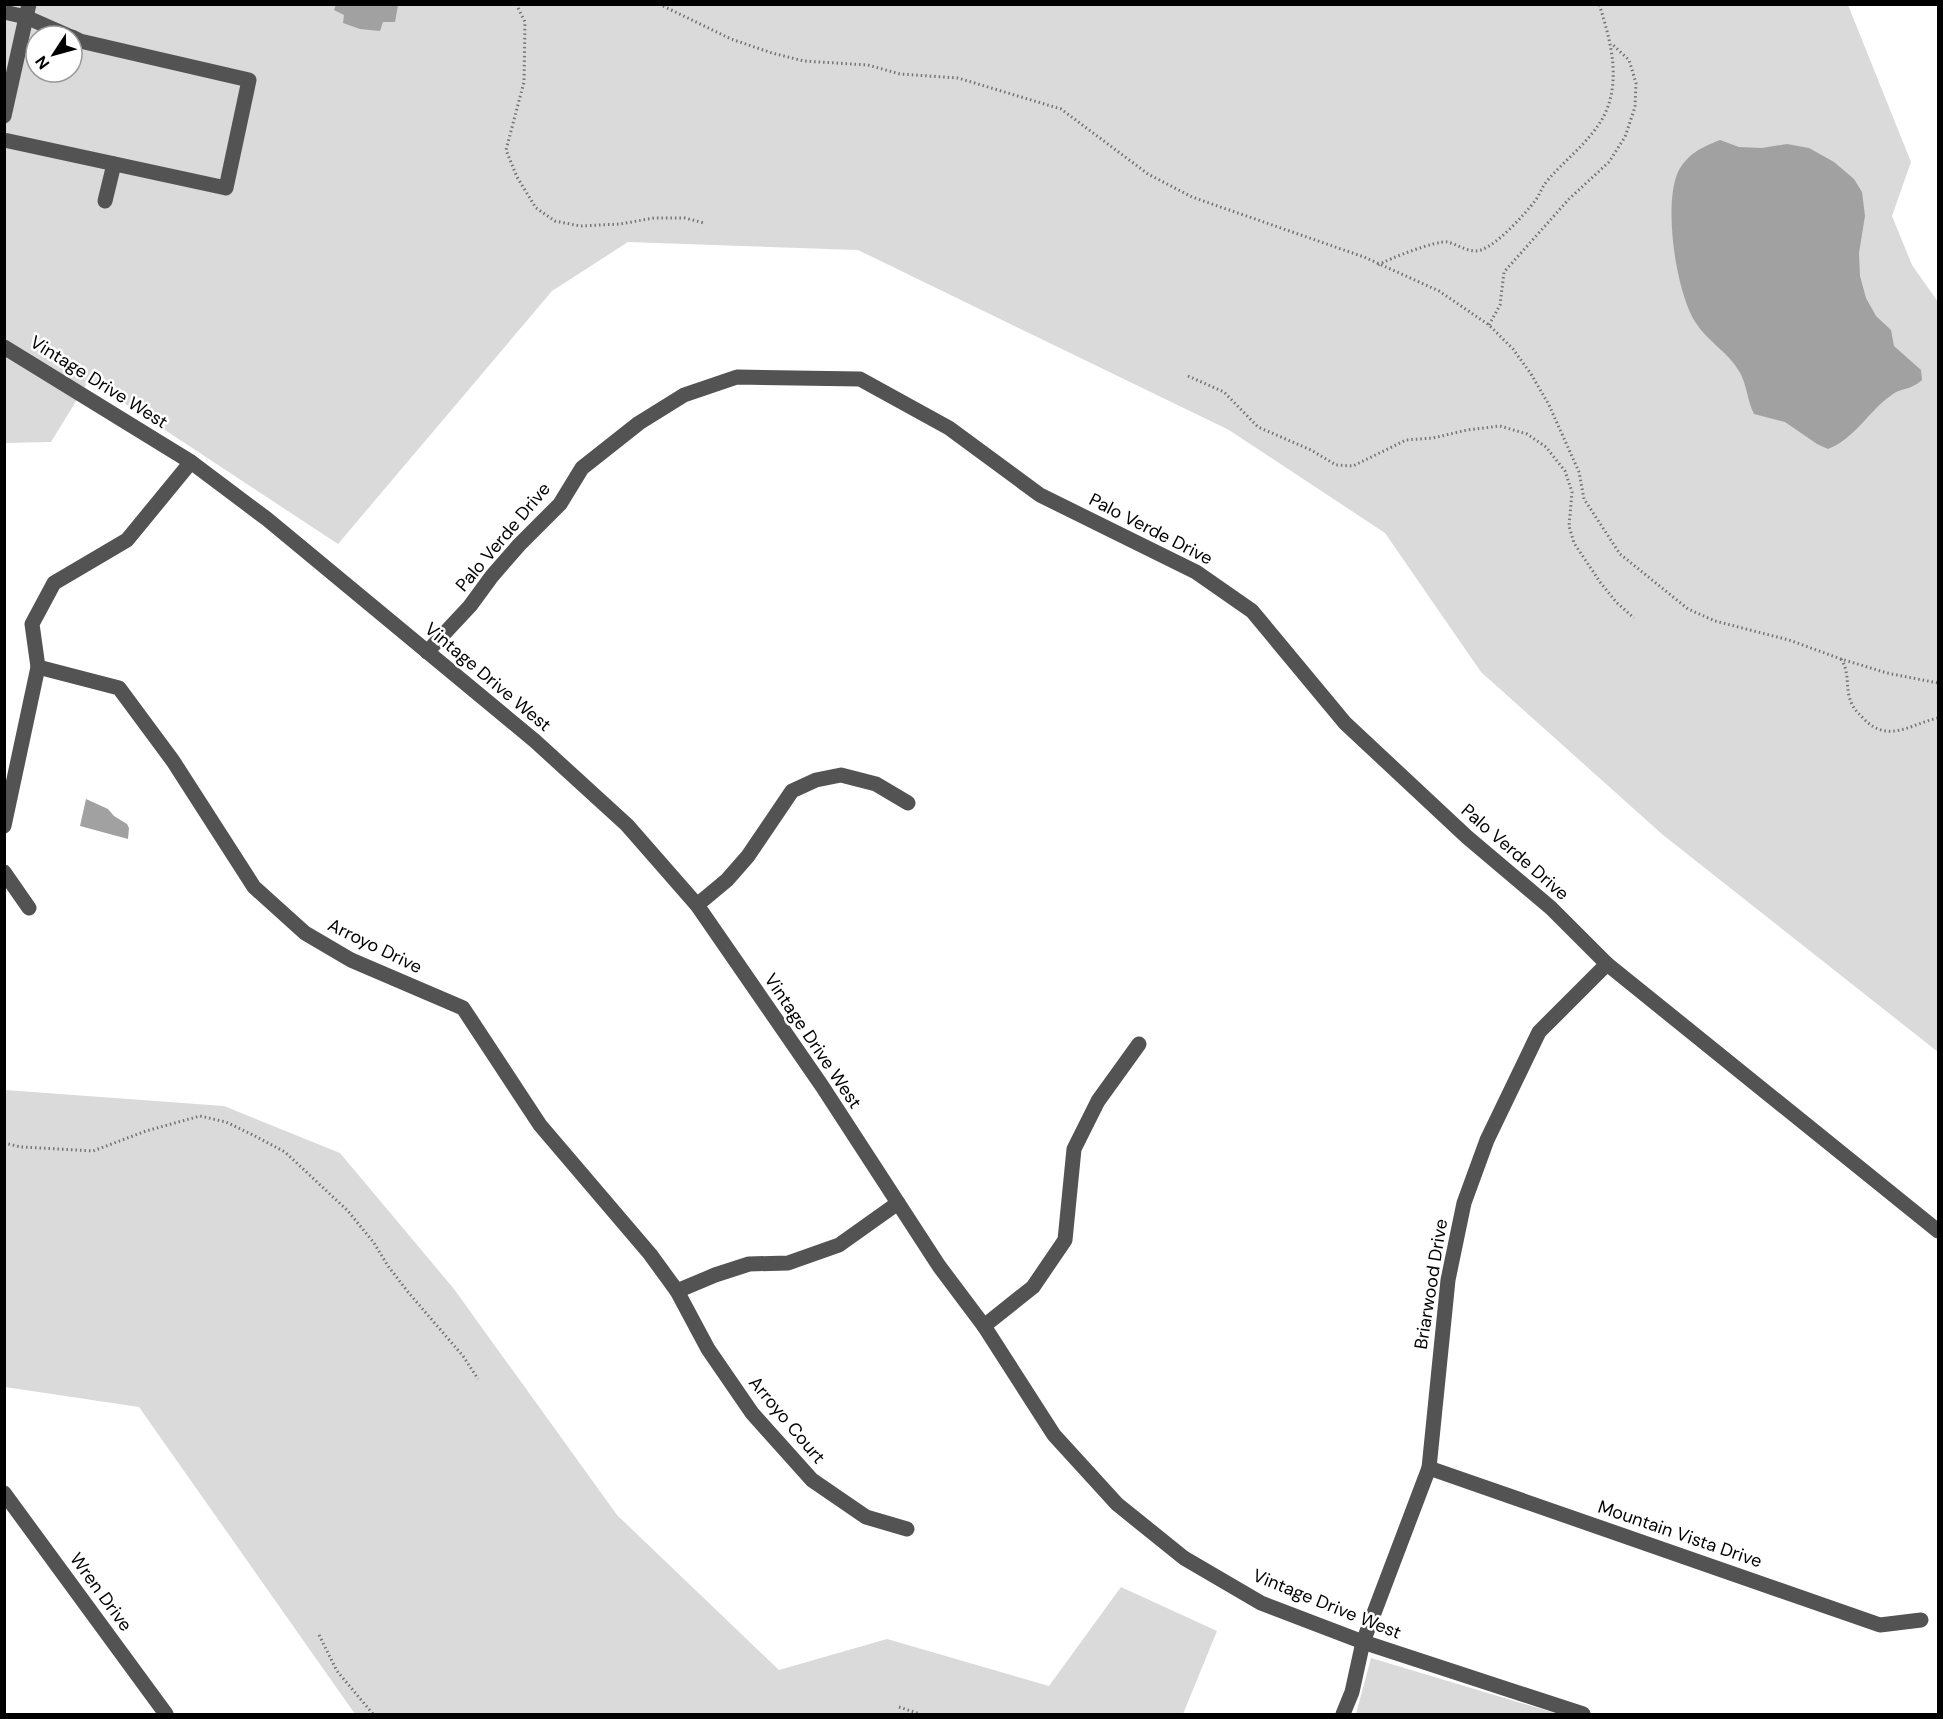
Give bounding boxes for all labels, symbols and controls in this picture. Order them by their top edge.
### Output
north arrow [24,24,84,84]
text: N [30,52,54,73]
street label: Vintage Drive West [26,330,172,434]
street label: Palo Verde Drive [450,477,556,597]
street label: Palo Verde Drive [1085,488,1217,570]
street label: Vintage Drive West [420,617,556,737]
street label: Palo Verde Drive [1456,798,1574,906]
street label: Arroyo Drive [324,913,426,979]
street label: Vintage Drive West [759,969,867,1113]
street label: Briarwood Drive [1409,1217,1453,1351]
street label: Arroyo Court [743,1371,831,1469]
street label: Mountain Vista Drive [1595,1495,1765,1573]
street label: Wren Drive [64,1548,138,1636]
street label: Vintage Drive West [1249,1563,1405,1645]

